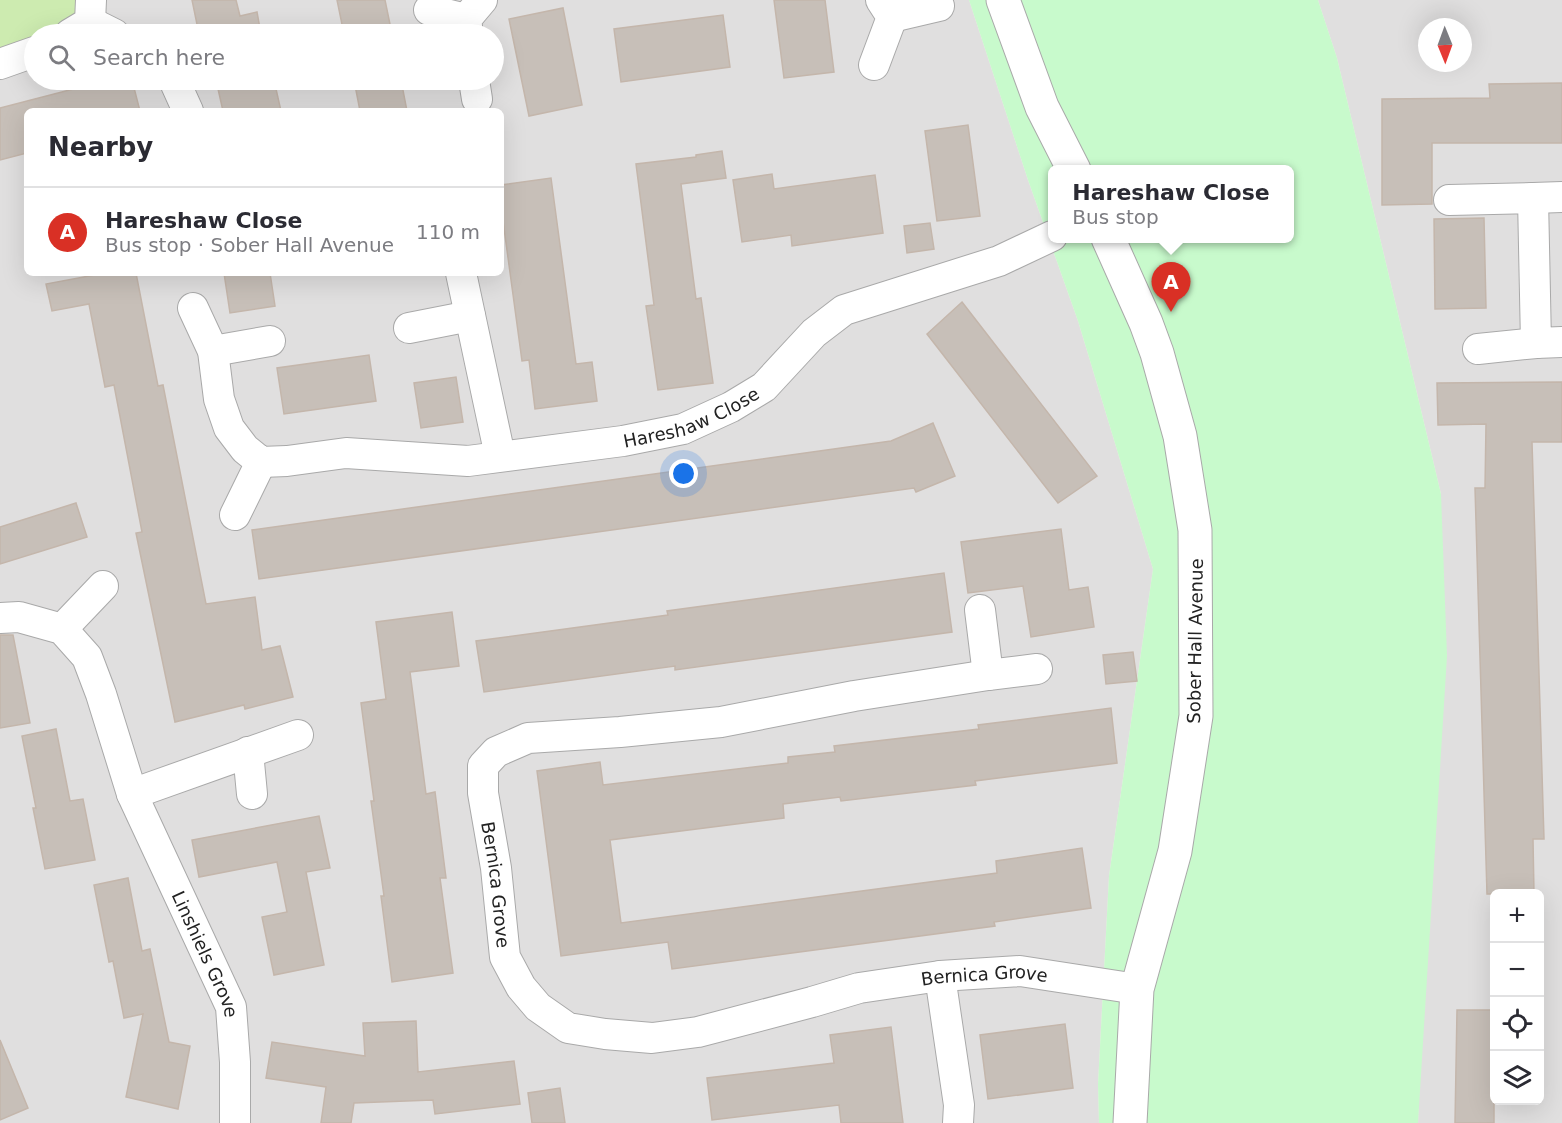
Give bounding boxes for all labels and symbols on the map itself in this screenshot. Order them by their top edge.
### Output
north arrow [1418,18,1472,72]
pin: A [1152,262,1190,312]
street label: Hareshaw Close [621,382,762,451]
your location [669,459,698,488]
street label: Sober Hall Avenue [1183,558,1207,724]
street label: Bernica Grove [478,820,515,949]
street label: Linshiels Grove [168,887,242,1018]
street label: Bernica Grove [919,960,1049,989]

